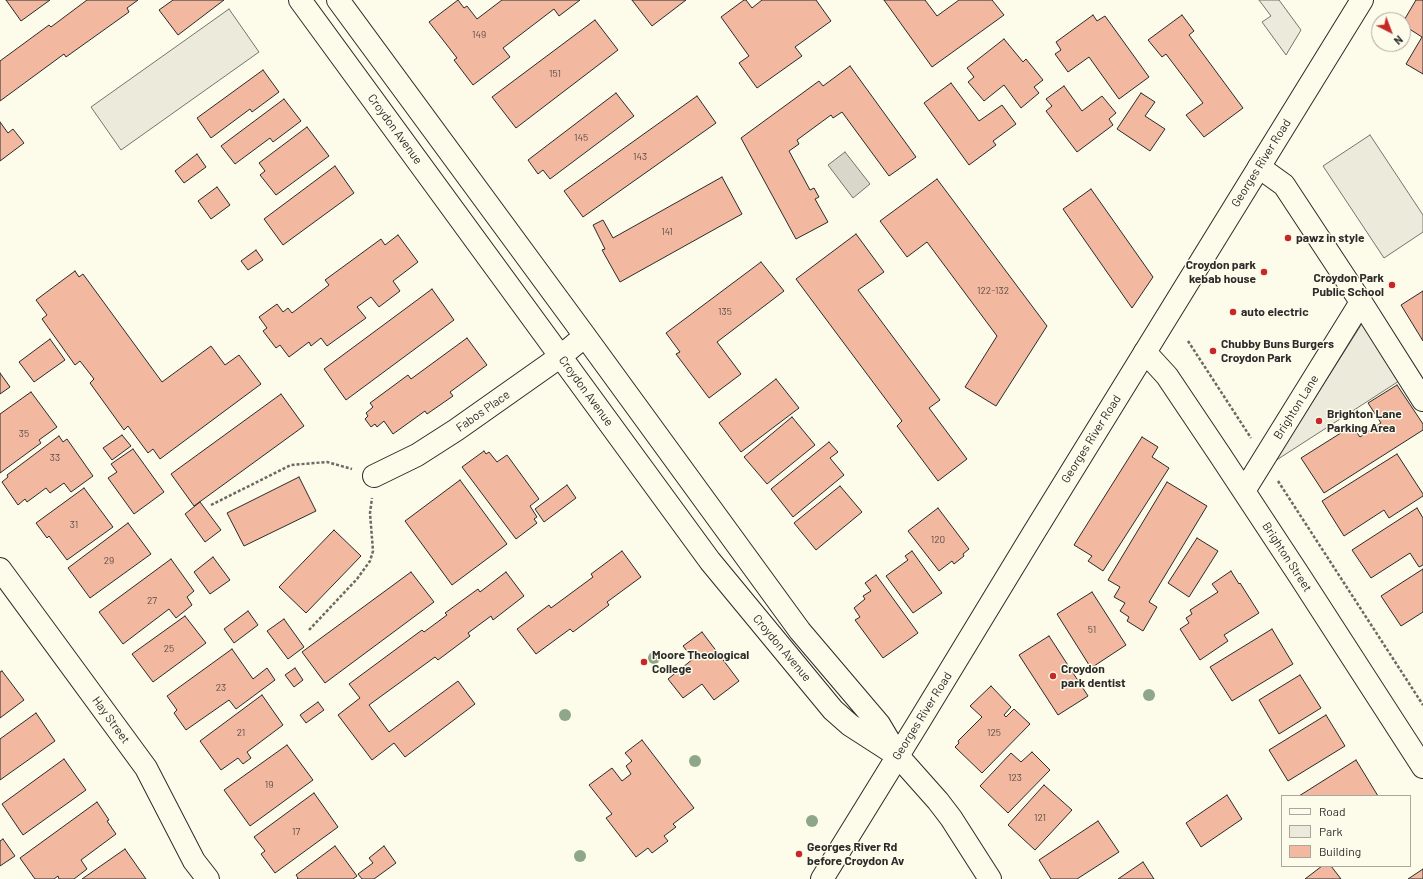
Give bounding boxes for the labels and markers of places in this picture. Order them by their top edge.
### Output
place label: pawz in style [1296,231,1364,245]
marker: pawz in style [1283,233,1293,243]
place label: Croydon park kebab house [1186,258,1256,286]
marker: Croydon park kebab house [1259,267,1269,277]
place label: Croydon Park Public School [1312,271,1384,299]
marker: Croydon Park Public School [1387,280,1397,290]
place label: auto electric [1241,305,1309,319]
marker: auto electric [1228,307,1238,317]
place label: Chubby Buns Burgers Croydon Park [1221,337,1334,365]
marker: Chubby Buns Burgers Croydon Park [1208,346,1218,356]
place label: Brighton Lane Parking Area [1327,407,1402,435]
marker: Brighton Lane Parking Area [1314,416,1324,426]
place label: Moore Theological College [652,648,749,676]
marker: Moore Theological College [639,657,649,667]
place label: Croydon park dentist [1061,662,1126,690]
marker: Croydon park dentist [1048,671,1058,681]
place label: Georges River Rd before Croydon Av [807,840,904,868]
marker: Georges River Rd before Croydon Av [794,849,804,859]

